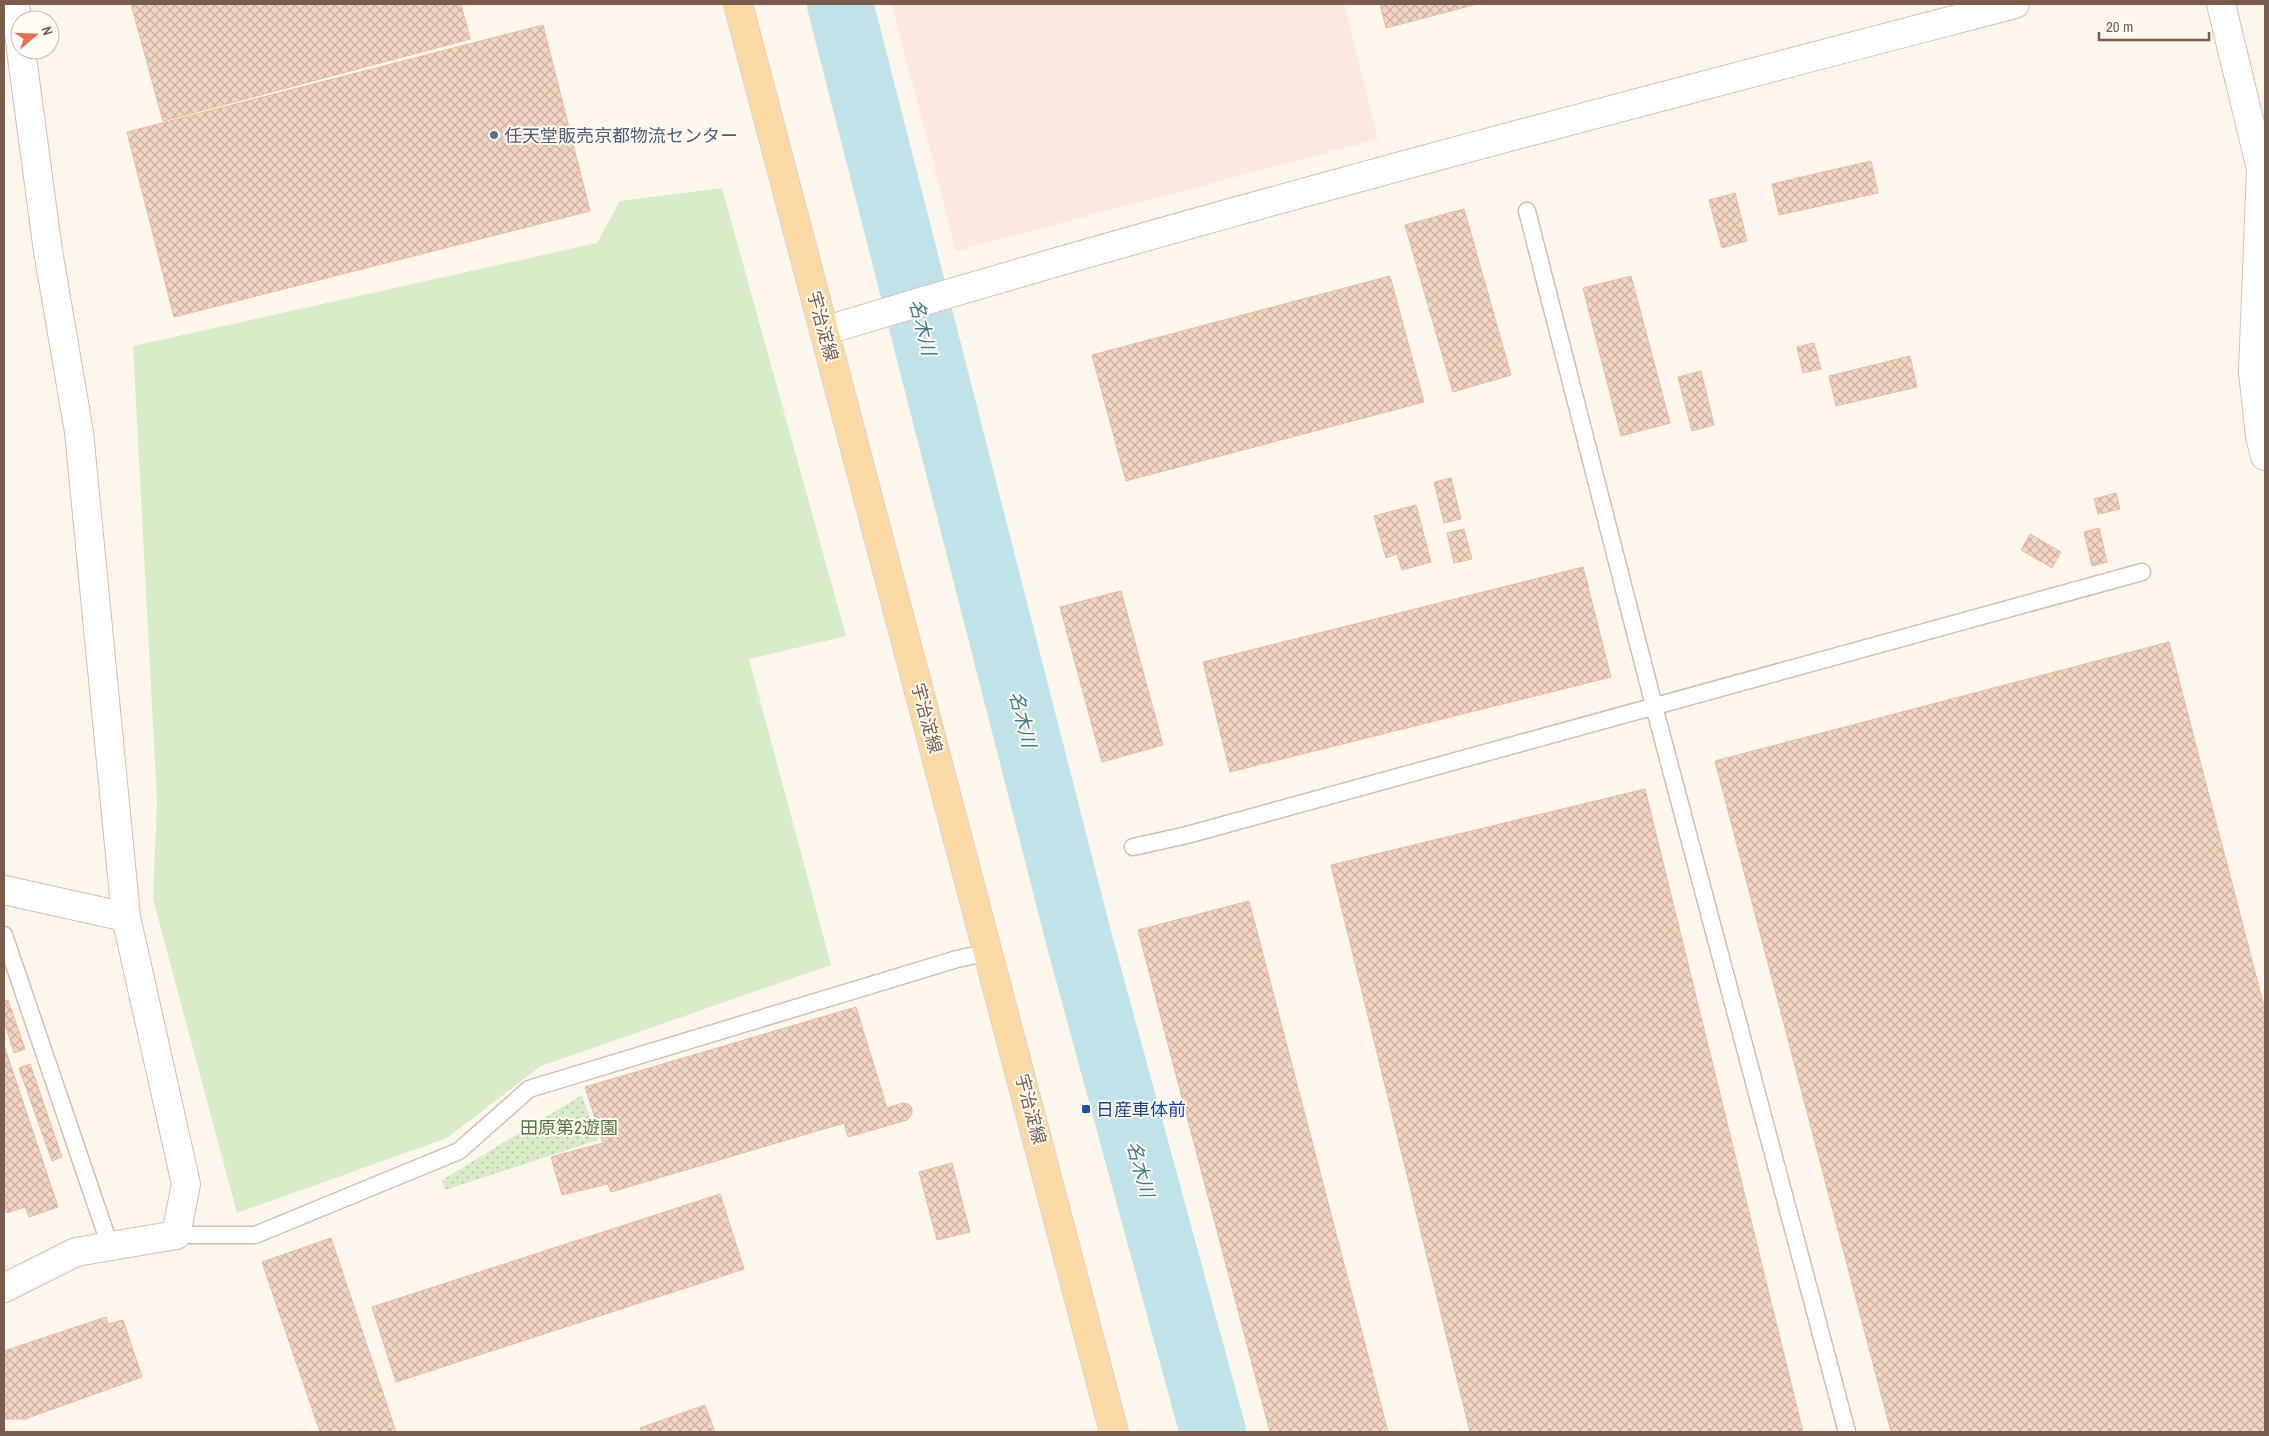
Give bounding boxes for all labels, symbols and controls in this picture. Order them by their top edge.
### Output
north arrow [10,10,60,60]
scale bar [2099,10,2209,42]
text: 20 m [2106,16,2133,37]
text: N [37,24,57,38]
place label: 任天堂販売京都物流センター [504,123,738,148]
marker: 任天堂販売京都物流センター [488,129,500,141]
street label: 宇治淀線 [802,288,844,364]
water label: 名木川 [903,296,943,360]
street label: 宇治淀線 [906,680,948,756]
water label: 名木川 [1003,688,1043,752]
street label: 宇治淀線 [1010,1071,1052,1147]
place label: 日産車体前 [1096,1097,1186,1122]
marker: 日産車体前 [1080,1103,1092,1115]
park label: 田原第2遊園 [520,1115,618,1140]
water label: 名木川 [1121,1138,1161,1202]

